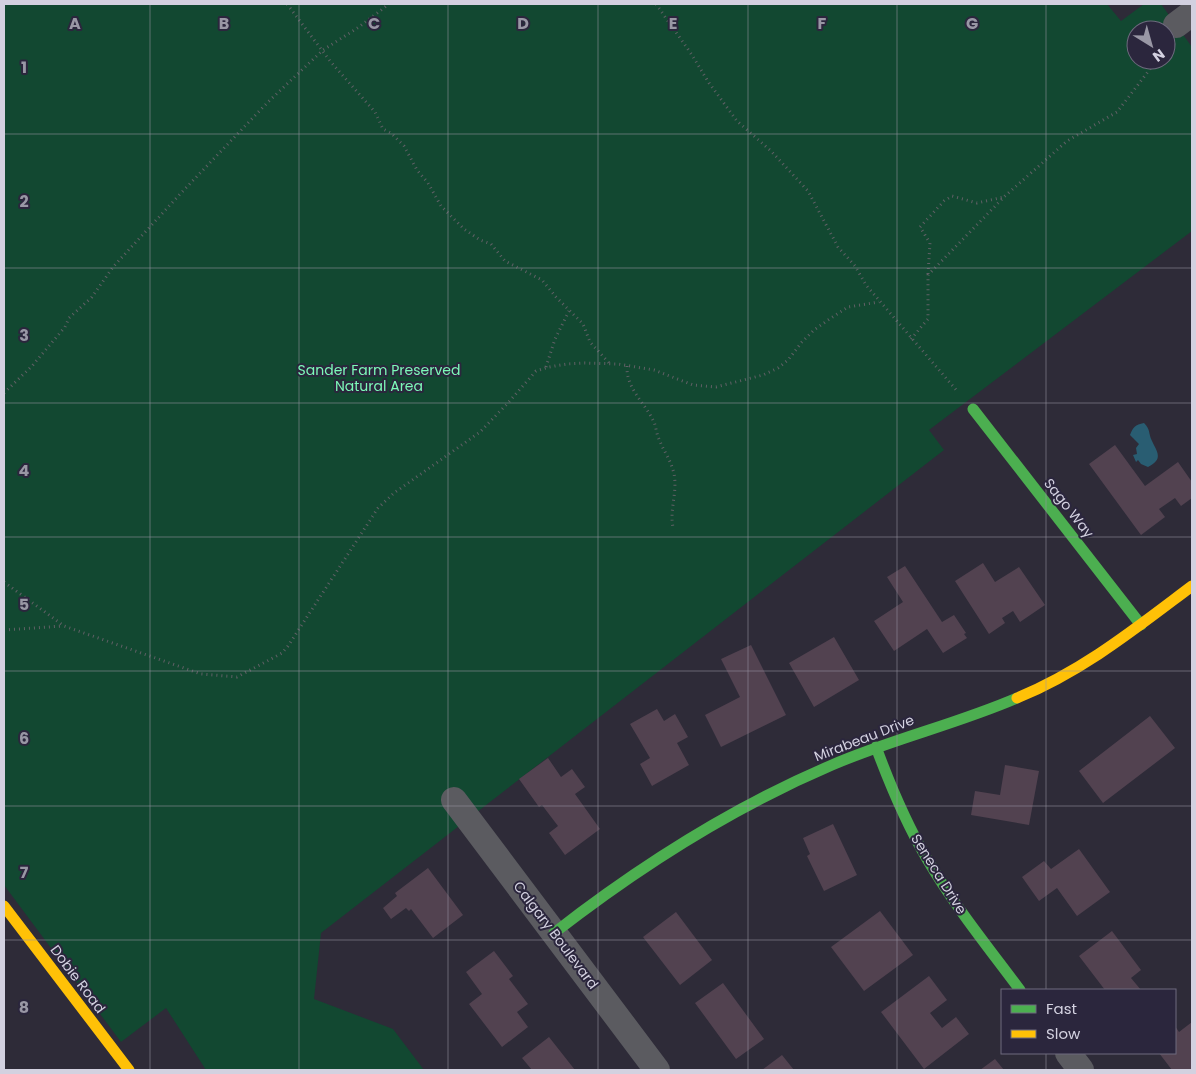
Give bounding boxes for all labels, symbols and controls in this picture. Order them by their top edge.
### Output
text: A [69,12,81,35]
text: B [219,12,229,35]
text: C [368,12,380,35]
text: D [517,12,529,35]
text: E [669,12,677,35]
text: F [818,12,827,35]
text: G [966,12,978,35]
north arrow [1126,20,1176,70]
text: N [1149,44,1169,67]
text: 1 [21,56,27,79]
text: 2 [19,190,29,213]
text: 3 [19,324,29,347]
park label: Sander Farm Preserved Natural Area [298,360,460,396]
text: 4 [19,459,30,482]
street label: Sago Way [1039,474,1099,542]
text: 5 [19,593,29,616]
street label: Mirabeau Drive [811,710,917,766]
text: 6 [19,727,29,750]
street label: Seneca Drive [906,830,972,918]
text: 7 [20,861,29,884]
street label: Calgary Boulevard [509,877,603,993]
street label: Dobie Road [46,941,110,1017]
legend [1001,989,1176,1054]
text: 8 [19,996,29,1019]
text: Fast [1046,998,1077,1019]
text: Slow [1046,1023,1081,1044]

